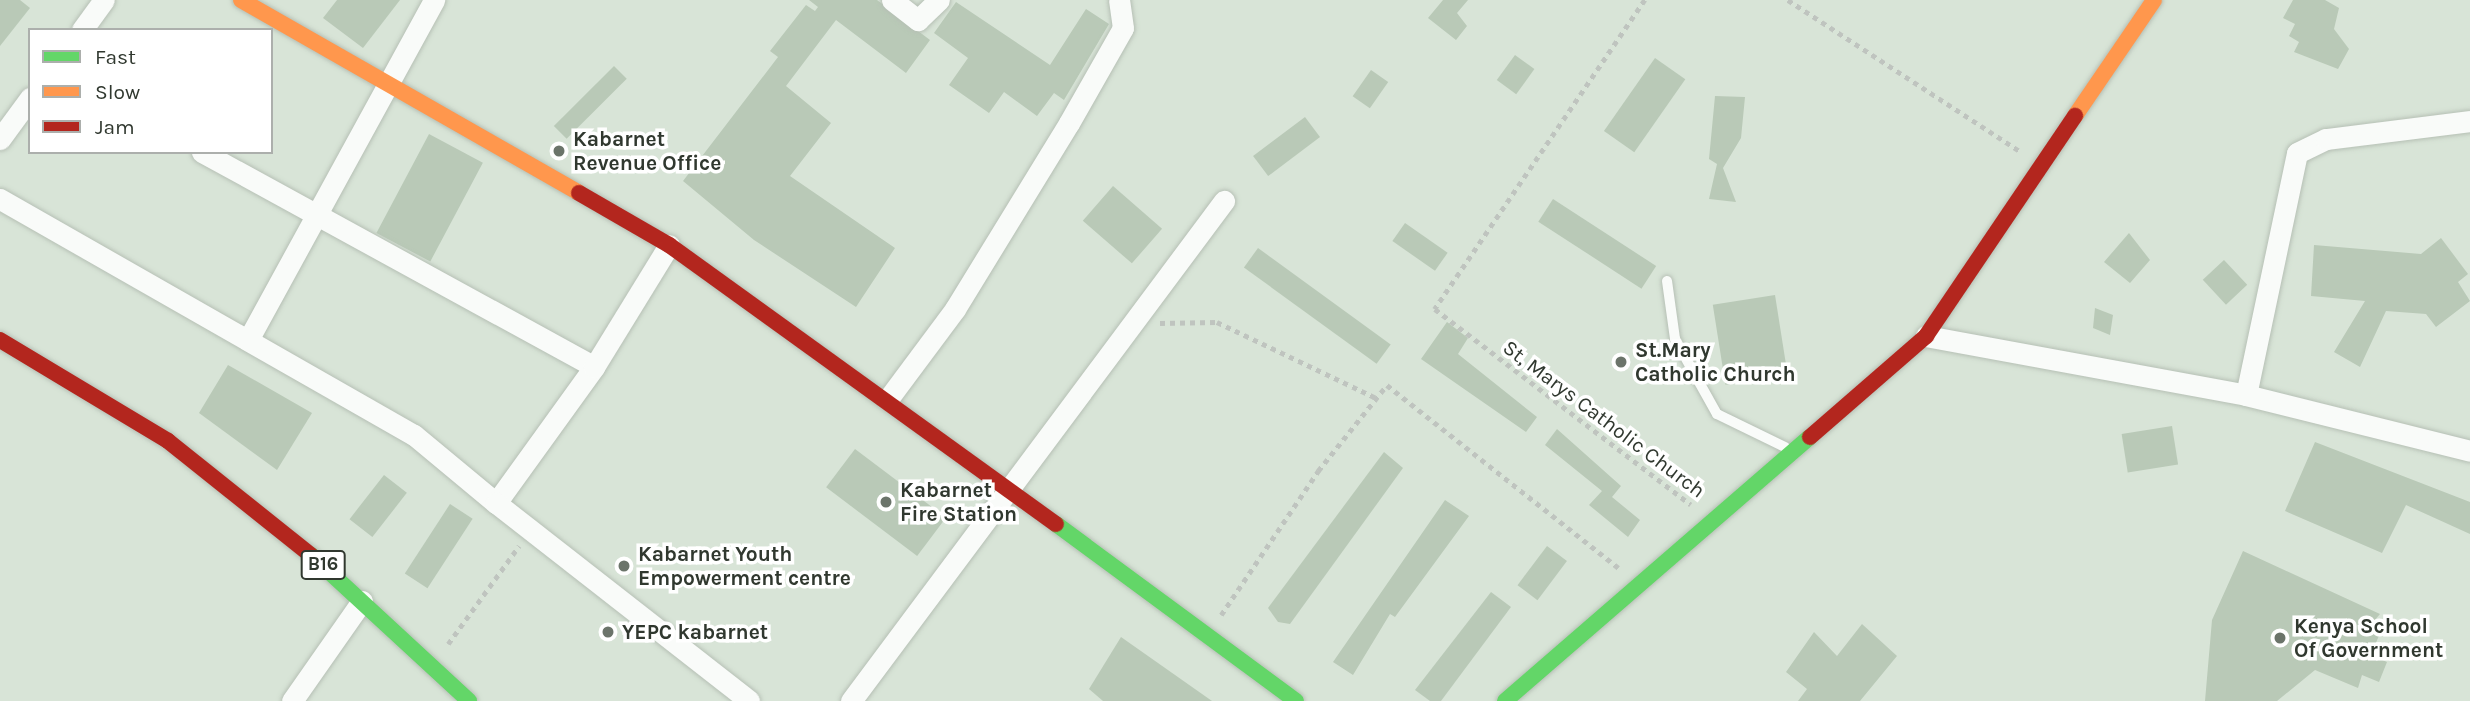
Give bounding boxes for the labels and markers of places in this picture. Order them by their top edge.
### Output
place label: Kabarnet Revenue Office [573,126,721,176]
marker: Kabarnet Revenue Office [551,143,567,159]
place label: St.Mary Catholic Church [1635,337,1796,387]
marker: St.Mary Catholic Church [1613,354,1629,370]
place label: Kabarnet Fire Station [900,477,1017,527]
marker: Kabarnet Fire Station [878,494,894,510]
place label: Kabarnet Youth Empowerment centre [638,541,851,591]
marker: Kabarnet Youth Empowerment centre [616,558,632,574]
place label: Kenya School Of Government [2294,613,2443,663]
place label: YEPC kabarnet [622,619,768,645]
marker: YEPC kabarnet [600,624,616,640]
marker: Kenya School Of Government [2272,630,2288,646]

